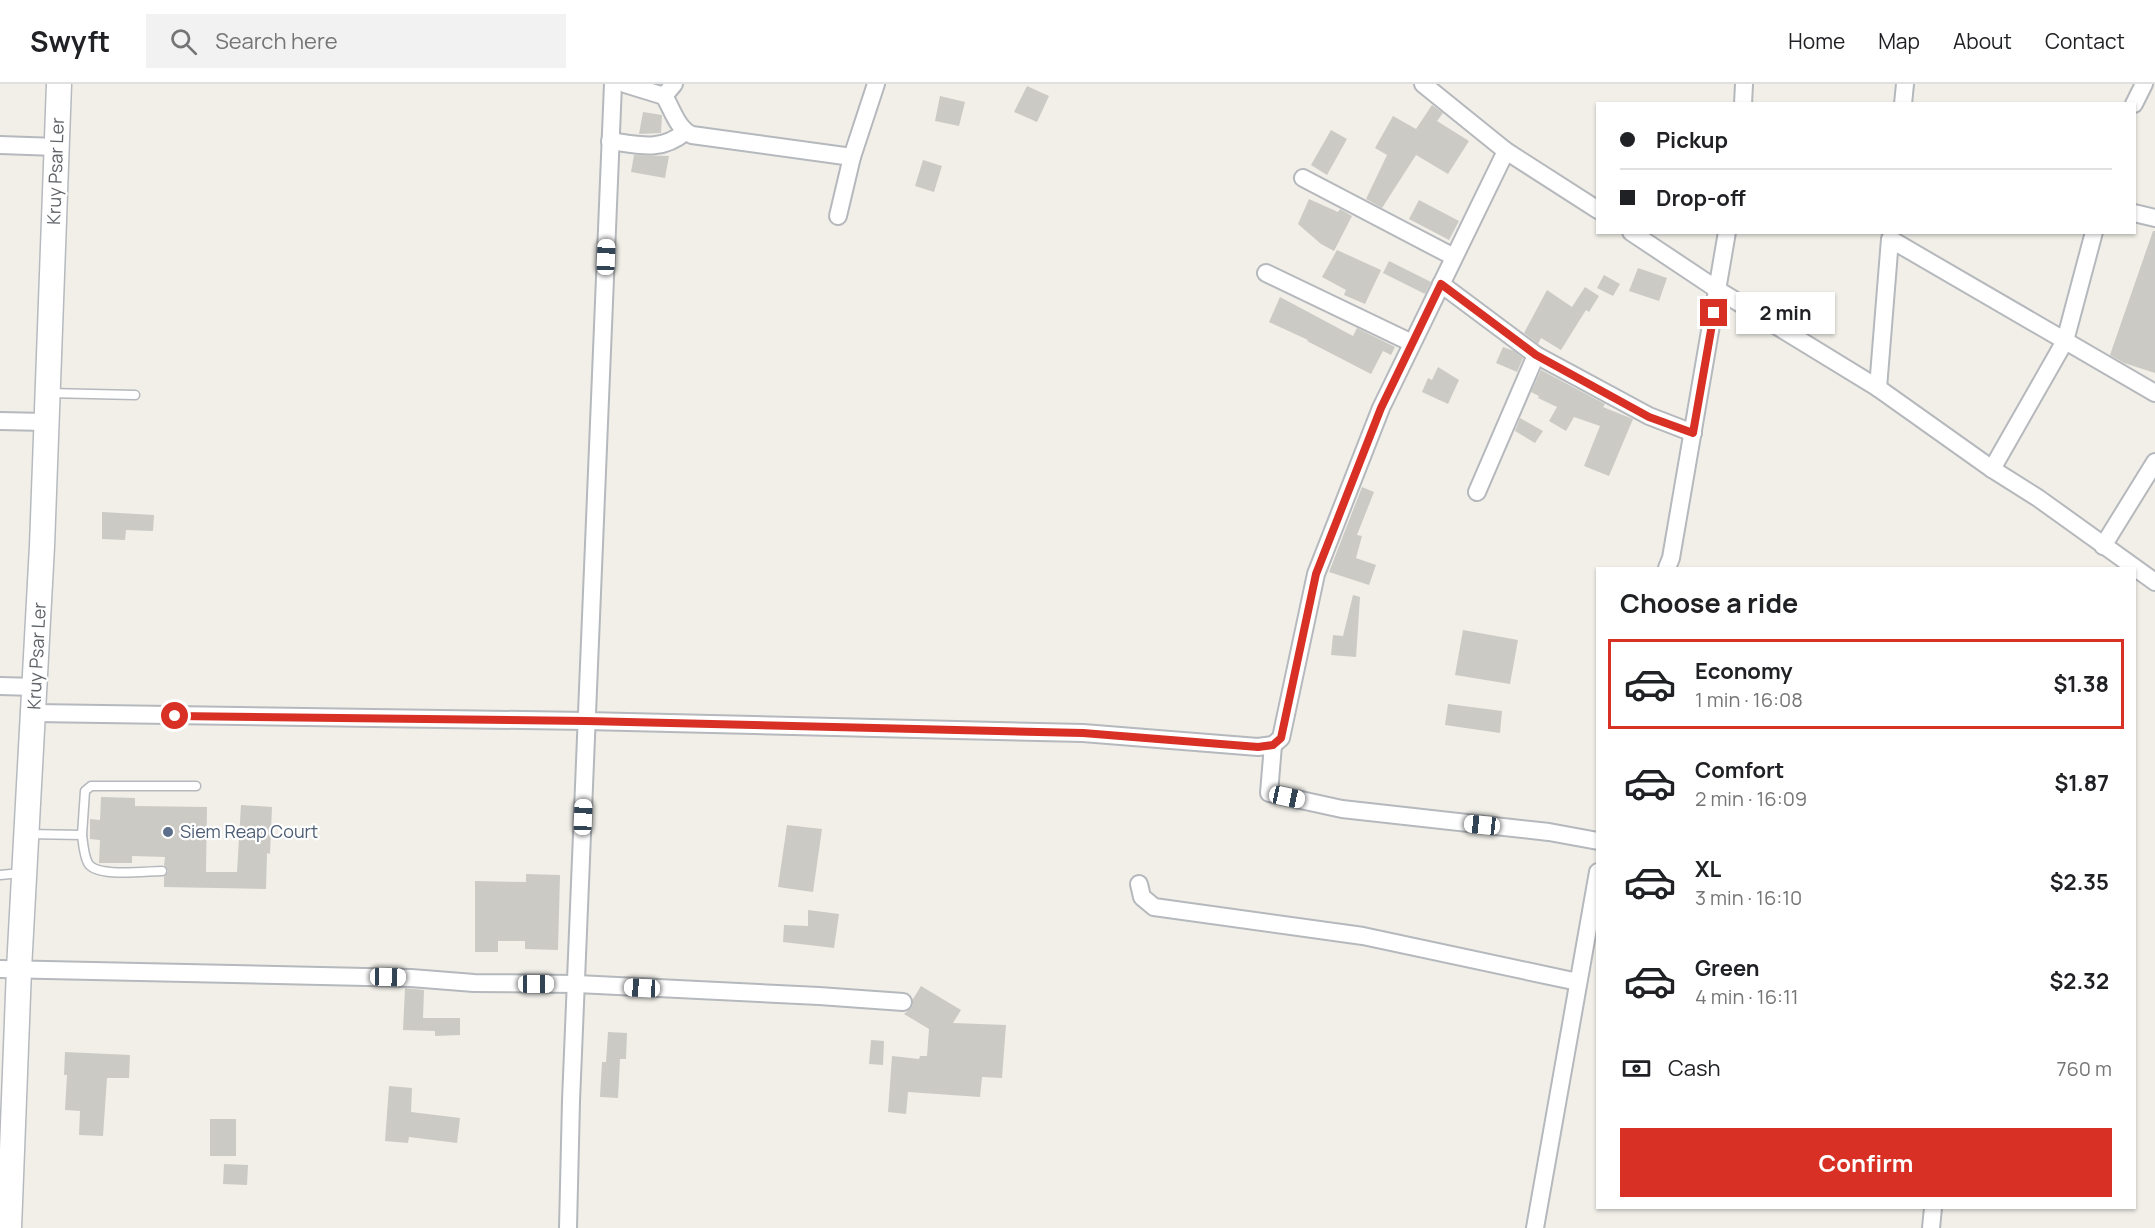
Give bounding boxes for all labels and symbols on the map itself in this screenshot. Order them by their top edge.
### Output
street label: Kruy Psar Ler [41,116,69,225]
car [596,239,616,275]
callout: 2 min [1735,292,1834,334]
route end [1700,299,1727,326]
street label: Kruy Psar Ler [21,601,51,710]
route start [161,702,188,729]
car [1268,784,1306,810]
car [573,799,593,835]
car [1463,814,1501,836]
place label: Siem Reap Court [180,819,318,843]
marker: Siem Reap Court [161,825,175,839]
car [370,968,406,986]
car [518,975,554,993]
car [624,978,660,998]

